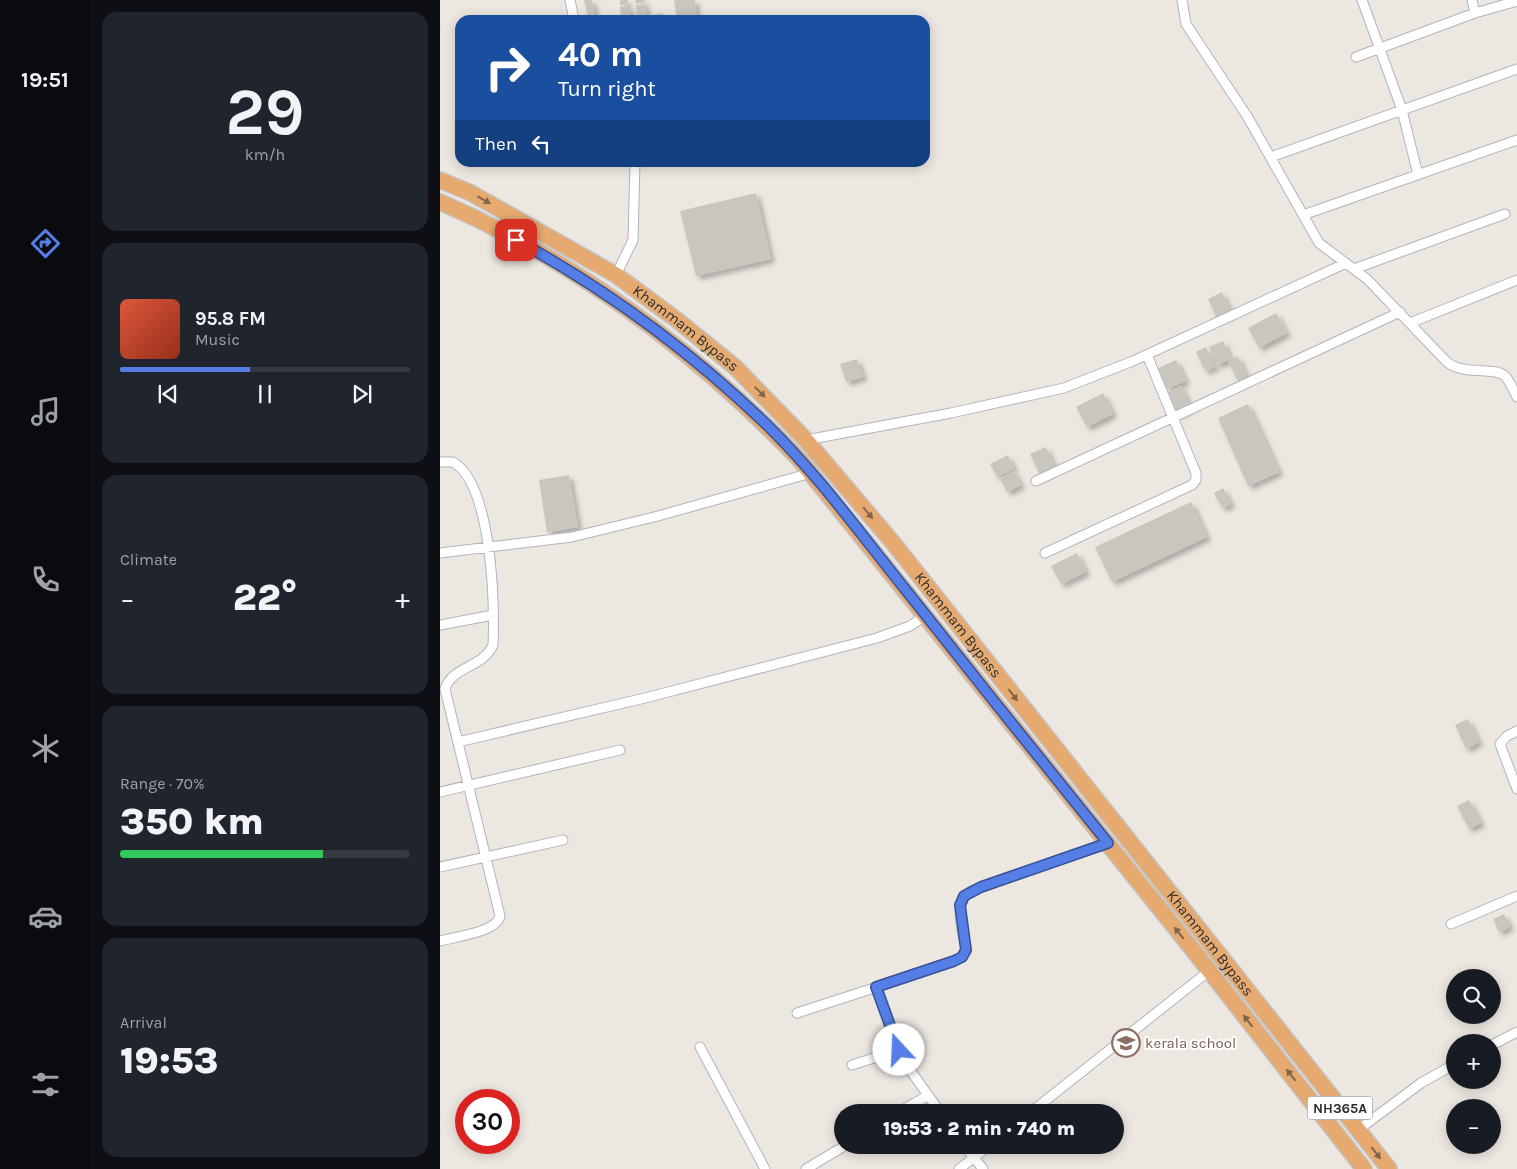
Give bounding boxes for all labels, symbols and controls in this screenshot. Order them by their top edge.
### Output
text: 40 m [558,34,643,75]
icon: right [475,35,540,100]
text: 19:51 [21,67,69,93]
text: 29 [226,74,304,150]
text: Turn right [558,76,656,102]
icon: left [527,130,555,158]
text: Then [475,133,517,155]
text: km/h [245,145,285,164]
one-way arrow [477,196,492,204]
pin [495,219,537,261]
icon: directions [28,226,63,261]
icon: arrive [502,226,530,254]
street label: Khammam Bypass [629,281,742,375]
text: 95.8 FM [195,308,266,330]
text: Music [195,330,240,349]
icon: previous [154,380,182,408]
icon: pause [251,380,279,408]
icon: next [348,380,376,408]
one-way arrow [754,386,766,398]
icon: music [28,394,63,429]
one-way arrow [863,506,874,519]
text: Climate [120,550,177,569]
icon: phone [28,562,63,597]
street label: Khammam Bypass [911,569,1005,681]
text: 22° [233,575,297,620]
text: − [120,582,135,615]
text: + [395,582,410,615]
one-way arrow [1007,688,1018,701]
icon: climate [28,731,63,766]
text: Range · 70% [120,774,205,793]
text: 350 km [120,799,264,844]
street label: Khammam Bypass [1163,887,1257,1000]
icon: car [28,899,63,934]
one-way arrow [1173,927,1184,940]
map controls [1446,969,1501,1154]
button: search [1446,969,1501,1024]
text: Arrival [120,1013,167,1032]
one-way arrow [1243,1015,1254,1028]
position arrow [872,1023,924,1075]
school or university icon: kerala school [1111,1028,1141,1058]
place label: kerala school [1145,1034,1236,1052]
button: + [1446,1034,1501,1089]
text: 19:53 [120,1038,218,1083]
icon: filters [28,1067,63,1102]
one-way arrow [1285,1069,1296,1082]
speed limit sign: 30 [455,1089,520,1154]
road number: NH365A [1308,1096,1372,1120]
button: − [1446,1099,1501,1154]
text: 19:53 · 2 min · 740 m [883,1118,1075,1140]
one-way arrow [1371,1146,1381,1160]

